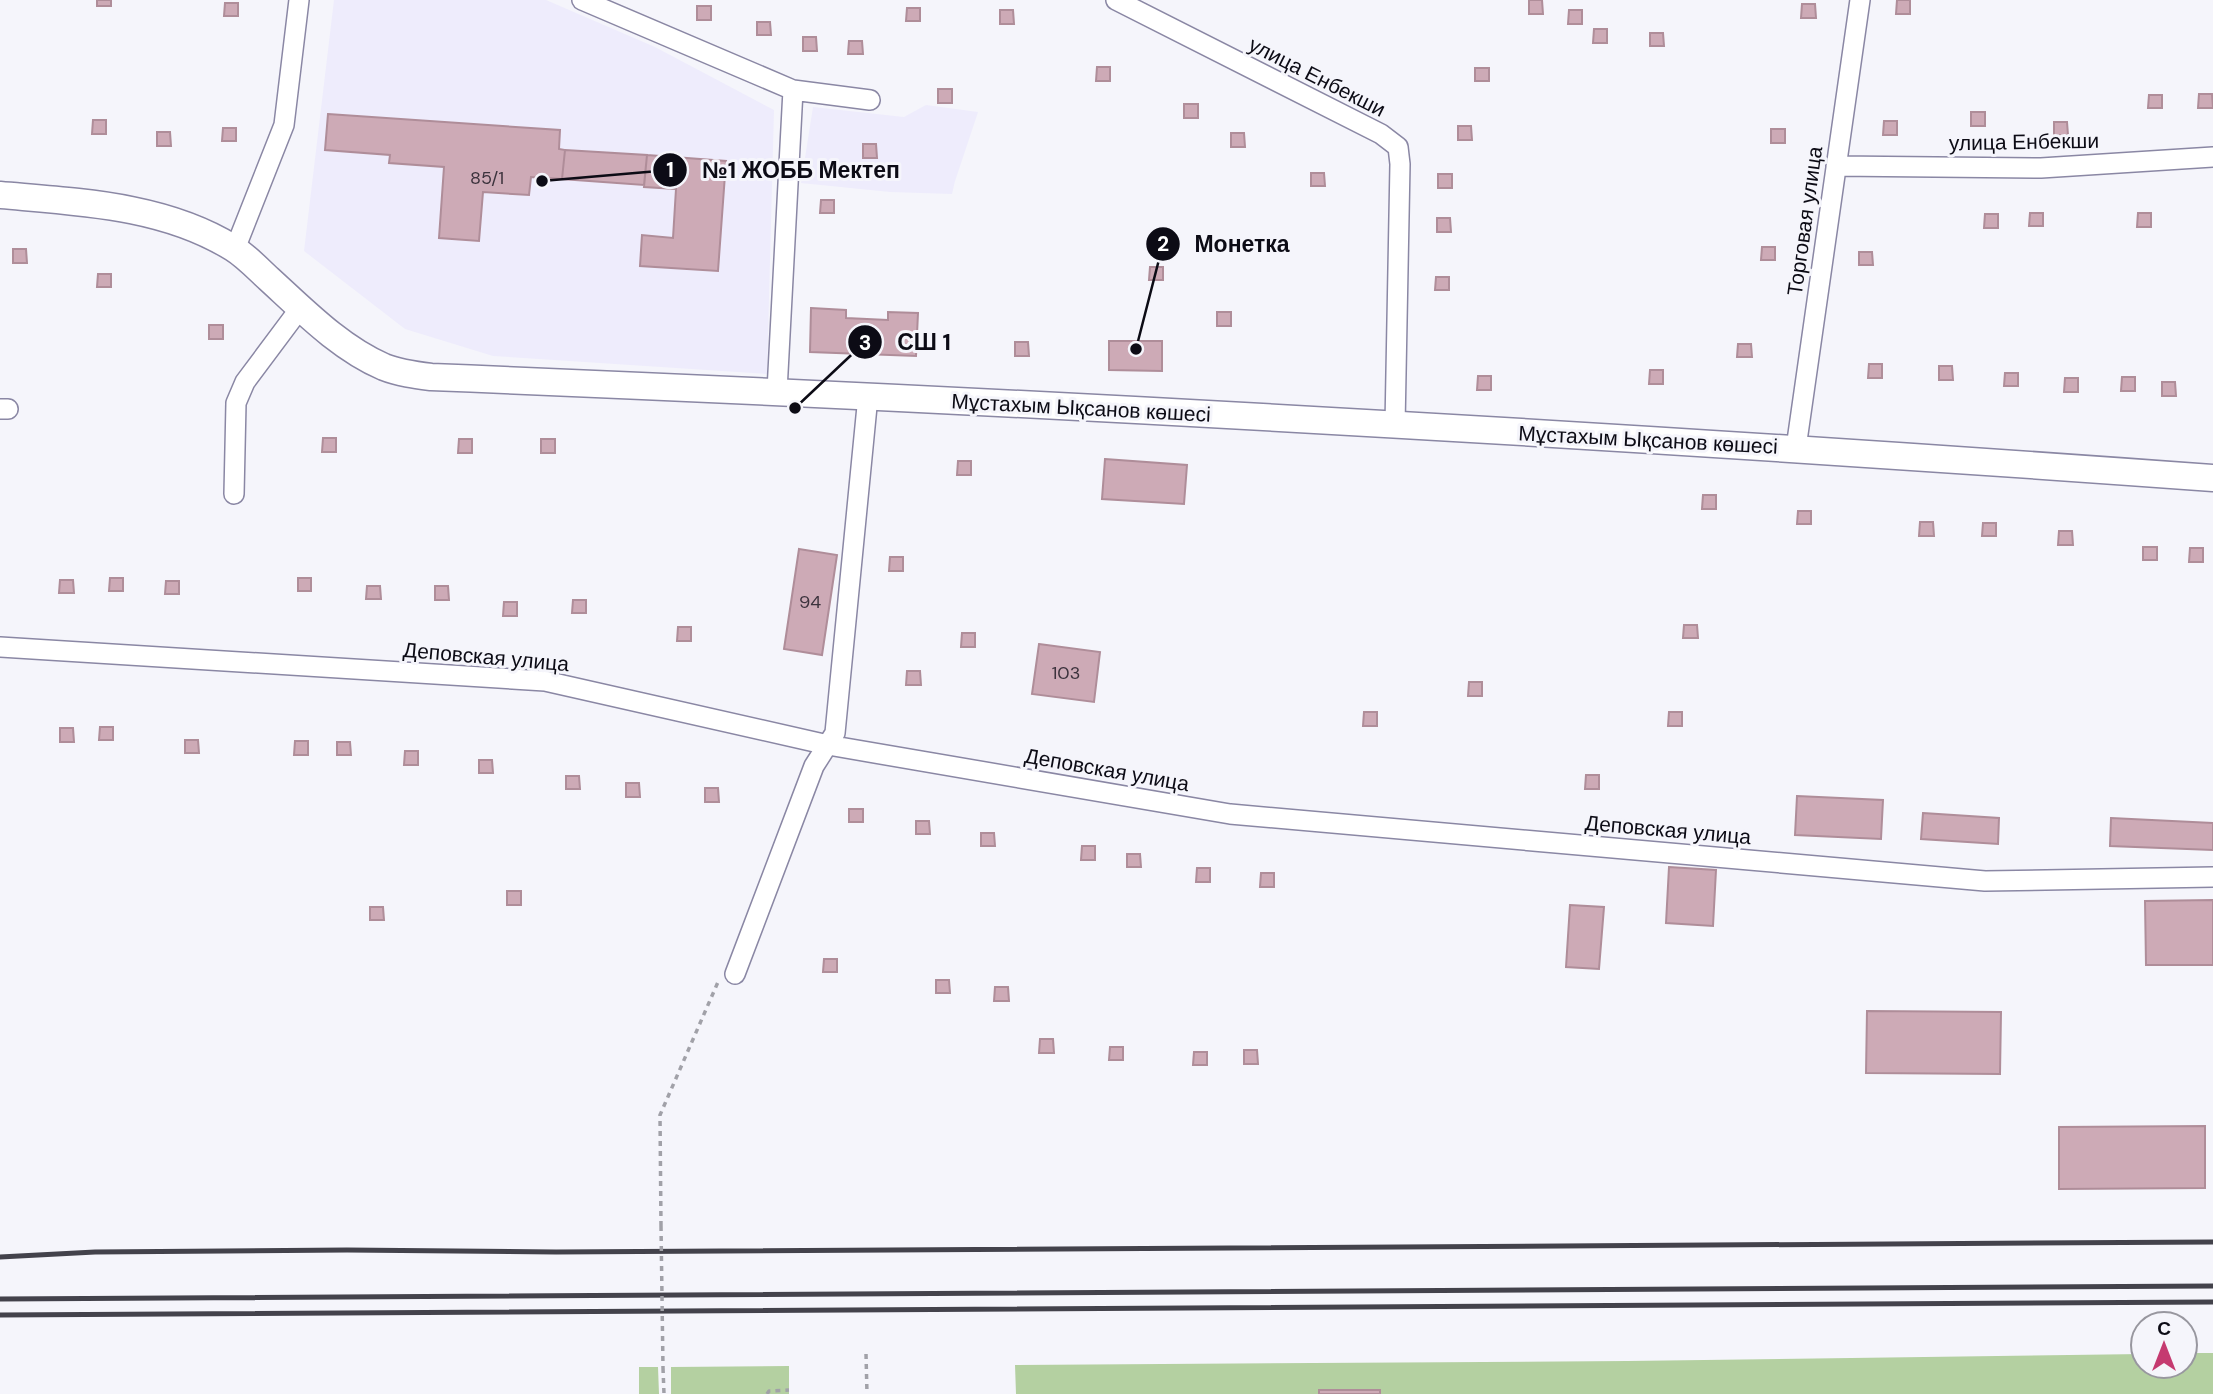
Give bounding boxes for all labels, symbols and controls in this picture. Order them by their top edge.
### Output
street label: улица Енбекши [1244,30,1390,124]
street label: улица Енбекши [1949,127,2099,157]
street label: Торговая улица [1781,144,1829,298]
callout: №1 ЖОББ Мектеп [653,148,914,192]
text: №1 ЖОББ Мектеп [702,155,900,185]
text: 1 [666,156,674,184]
house number: 85/1 [470,166,504,190]
callout: Монетка [1145,222,1303,266]
text: Монетка [1194,229,1290,259]
text: 2 [1157,230,1169,258]
callout: СШ 1 [848,320,964,364]
text: СШ 1 [897,327,951,357]
text: 3 [859,329,871,357]
street label: Мұстахым Ықсанов көшесі [951,387,1211,429]
street label: Мұстахым Ықсанов көшесі [1518,419,1778,461]
house number: 94 [799,590,821,614]
street label: Деповская улица [402,636,570,678]
house number: 103 [1052,661,1080,685]
street label: Деповская улица [1023,742,1192,798]
street label: Деповская улица [1584,809,1752,851]
north arrow [2129,1310,2199,1380]
text: С [2157,1316,2171,1341]

